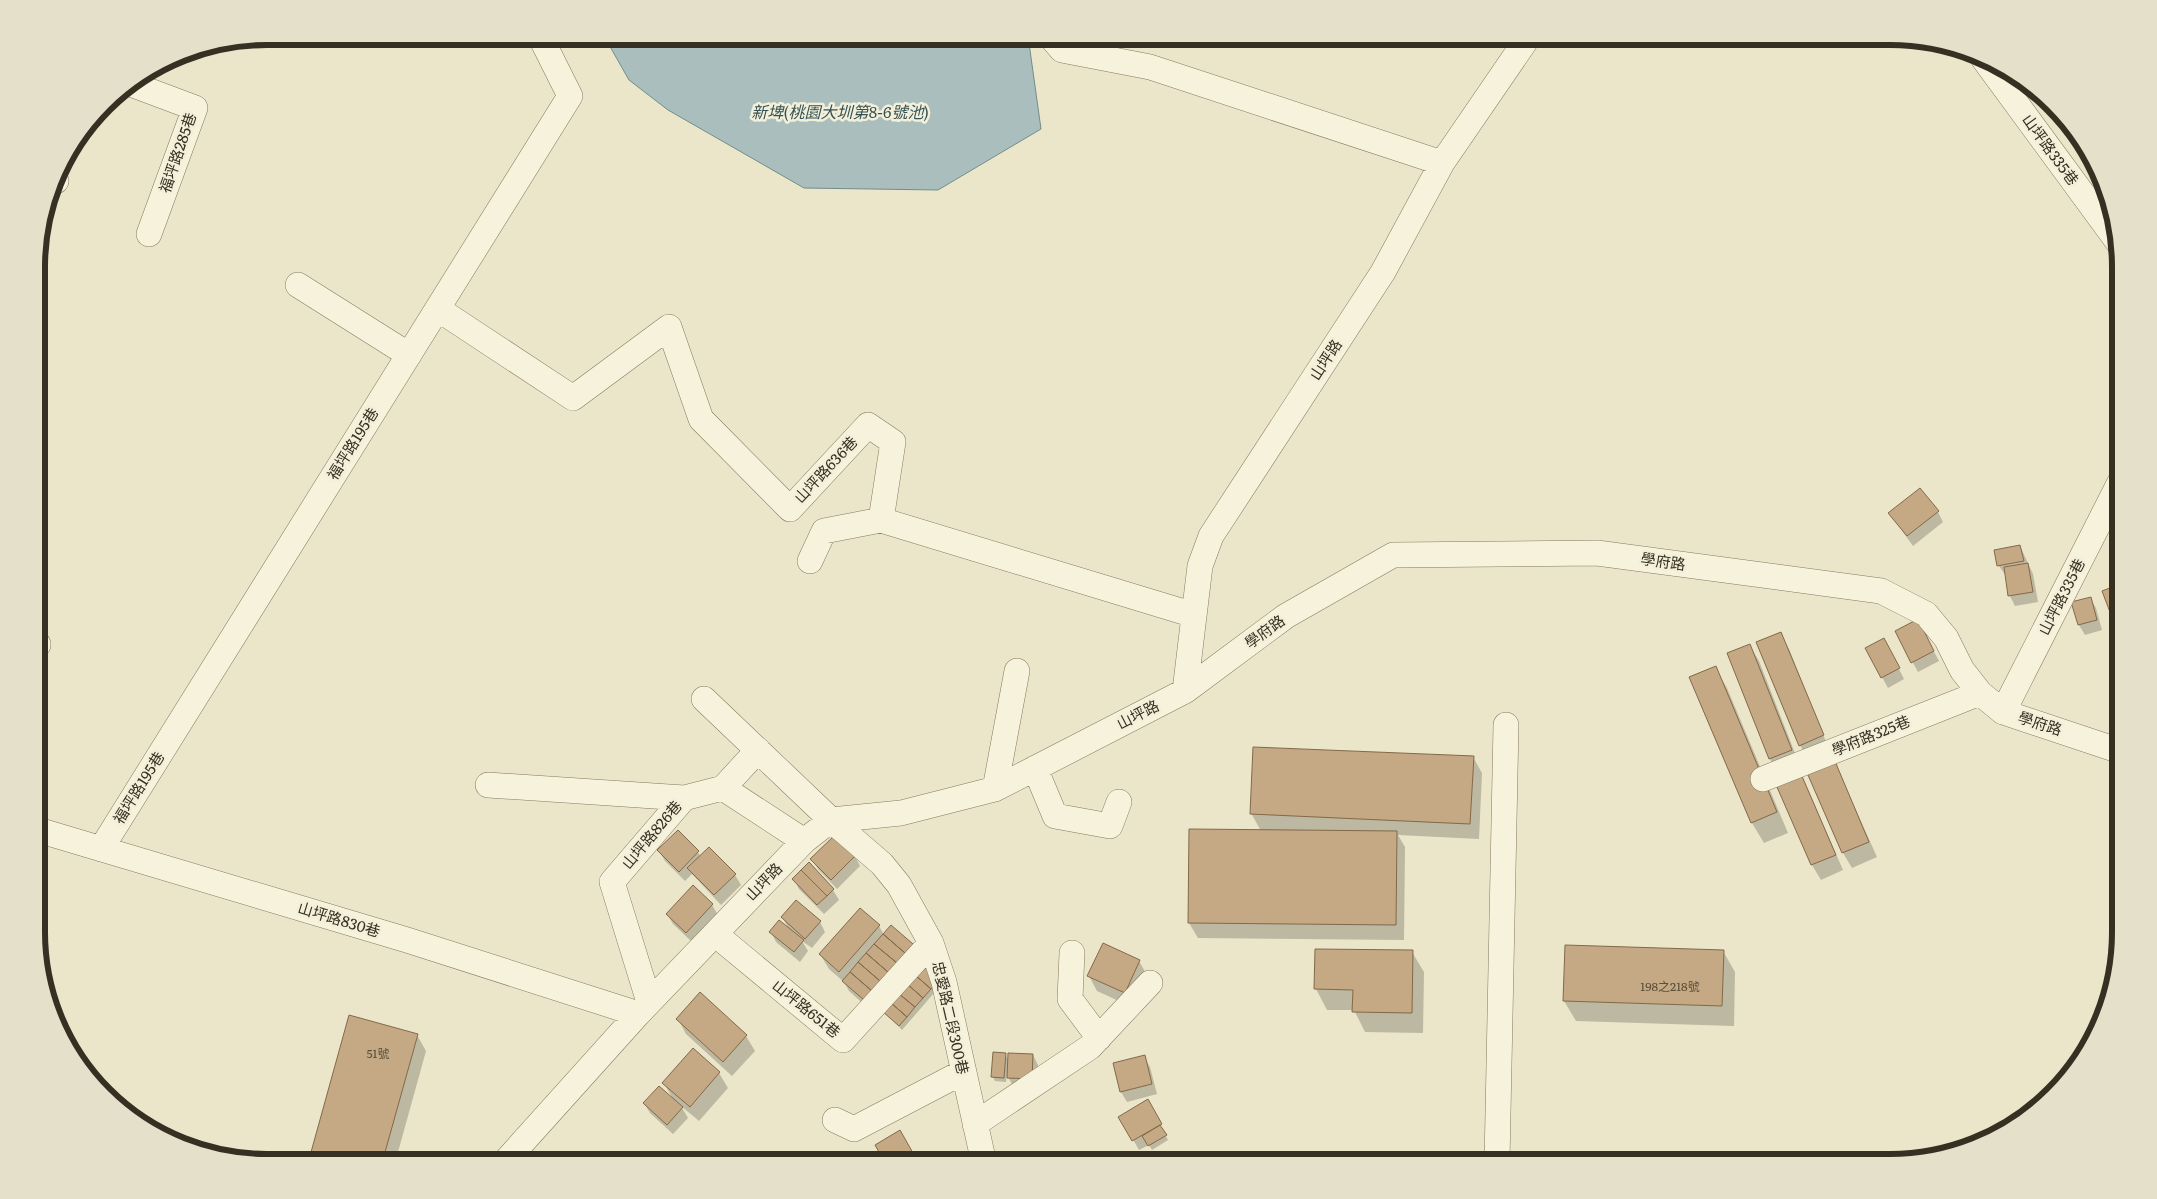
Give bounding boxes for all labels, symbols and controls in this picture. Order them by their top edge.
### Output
water label: 新埤(桃園大圳第8-6號池) [751,99,929,123]
street label: 福坪路285巷 [152,109,201,196]
street label: 山坪路335巷 [2017,109,2085,190]
street label: 山坪路 [1303,334,1347,384]
street label: 福坪路195巷 [320,403,383,484]
street label: 山坪路636巷 [788,430,862,508]
street label: 學府路 [1639,546,1687,575]
street label: 山坪路335巷 [2031,554,2090,639]
street label: 學府路 [1239,608,1289,653]
street label: 山坪路 [1112,693,1163,734]
street label: 學府路 [2016,705,2065,740]
street label: 學府路325巷 [1828,708,1913,761]
street label: 福坪路195巷 [106,747,169,828]
street label: 山坪路826巷 [615,795,687,873]
street label: 山坪路 [739,857,787,905]
street label: 山坪路830巷 [295,895,383,942]
street label: 忠愛路二段300巷 [927,959,976,1077]
street label: 山坪路651巷 [768,973,846,1043]
house number: 198之218號 [1640,977,1700,995]
house number: 51號 [367,1044,389,1062]

